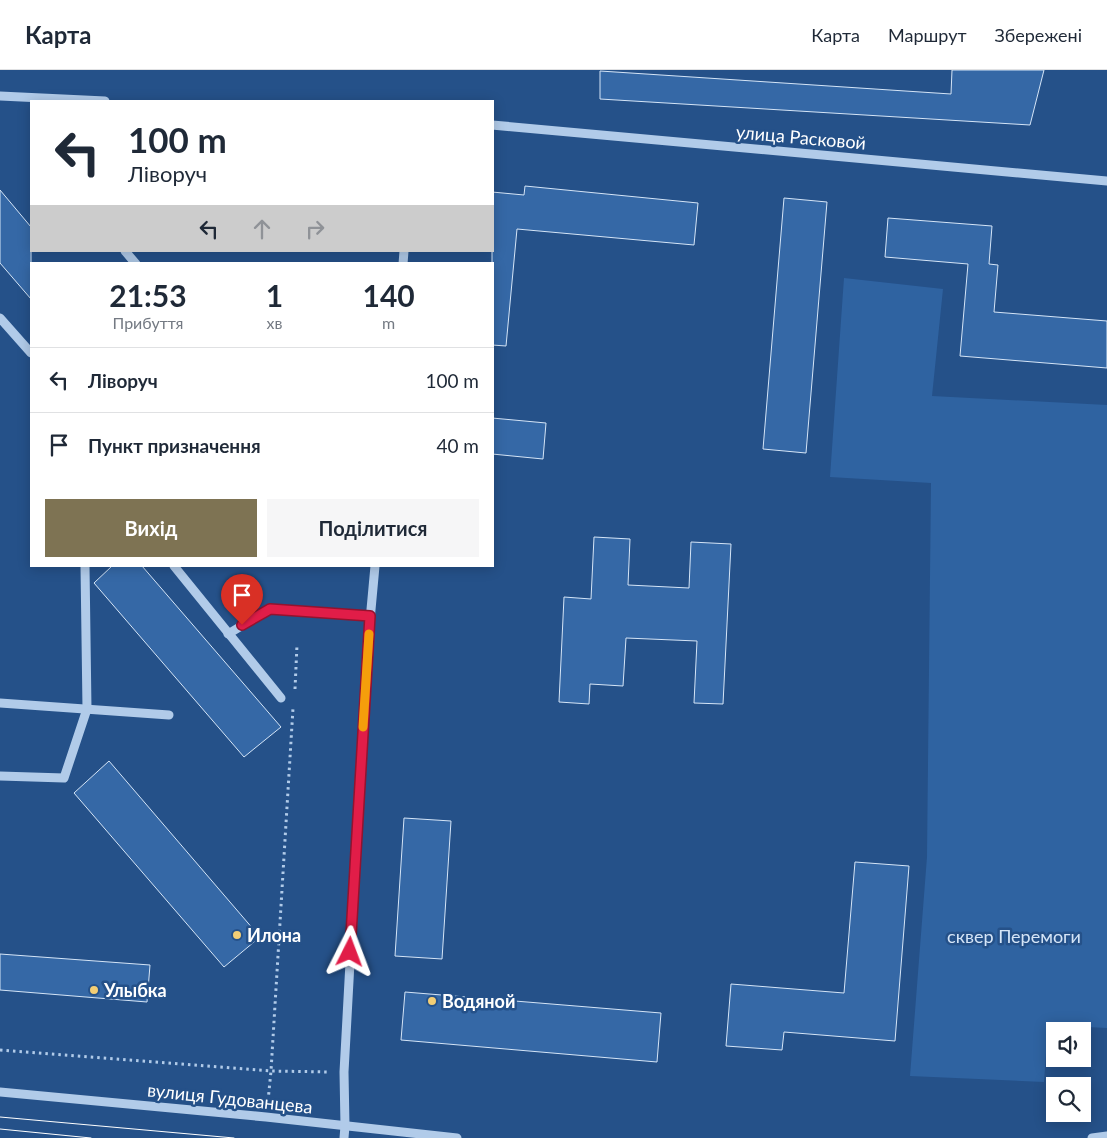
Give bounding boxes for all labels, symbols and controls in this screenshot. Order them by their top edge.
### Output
text: Карта [25,20,92,49]
text: Карта [811,24,860,46]
text: Маршрут [888,24,967,46]
text: Збережені [995,24,1082,46]
text: 100 m [128,118,227,160]
icon: left [45,120,110,185]
street label: улица Расковой [735,120,867,154]
text: Ліворуч [128,160,207,187]
icon: left [195,215,223,243]
icon: ahead [248,215,276,243]
icon: right [301,215,329,243]
text: 21:53 [109,277,187,313]
text: 1 [266,277,283,313]
text: 140 [363,277,415,313]
text: Прибуття [113,313,183,332]
text: хв [267,313,283,332]
text: m [382,313,395,332]
icon: left [45,366,73,394]
text: Ліворуч [88,369,158,392]
text: 100 m [425,369,479,392]
icon: arrive [45,431,73,459]
text: Пункт призначення [88,434,261,457]
text: 40 m [436,434,479,457]
button: Вихід [45,499,257,557]
button: Поділитися [267,499,479,557]
pin [221,574,263,625]
icon: arrive [228,581,256,609]
place label: Илона [247,924,301,946]
position arrow [323,925,375,977]
park label: сквер Перемоги [947,925,1081,947]
marker: Илона [231,929,243,941]
place label: Улыбка [103,979,167,1001]
marker: Улыбка [88,984,100,996]
place label: Водяной [442,990,515,1012]
marker: Водяной [426,995,438,1007]
map controls [1046,1022,1091,1122]
button: sound [1046,1022,1091,1067]
button: search [1046,1077,1091,1122]
street label: вулиця Гудованцева [146,1078,314,1118]

